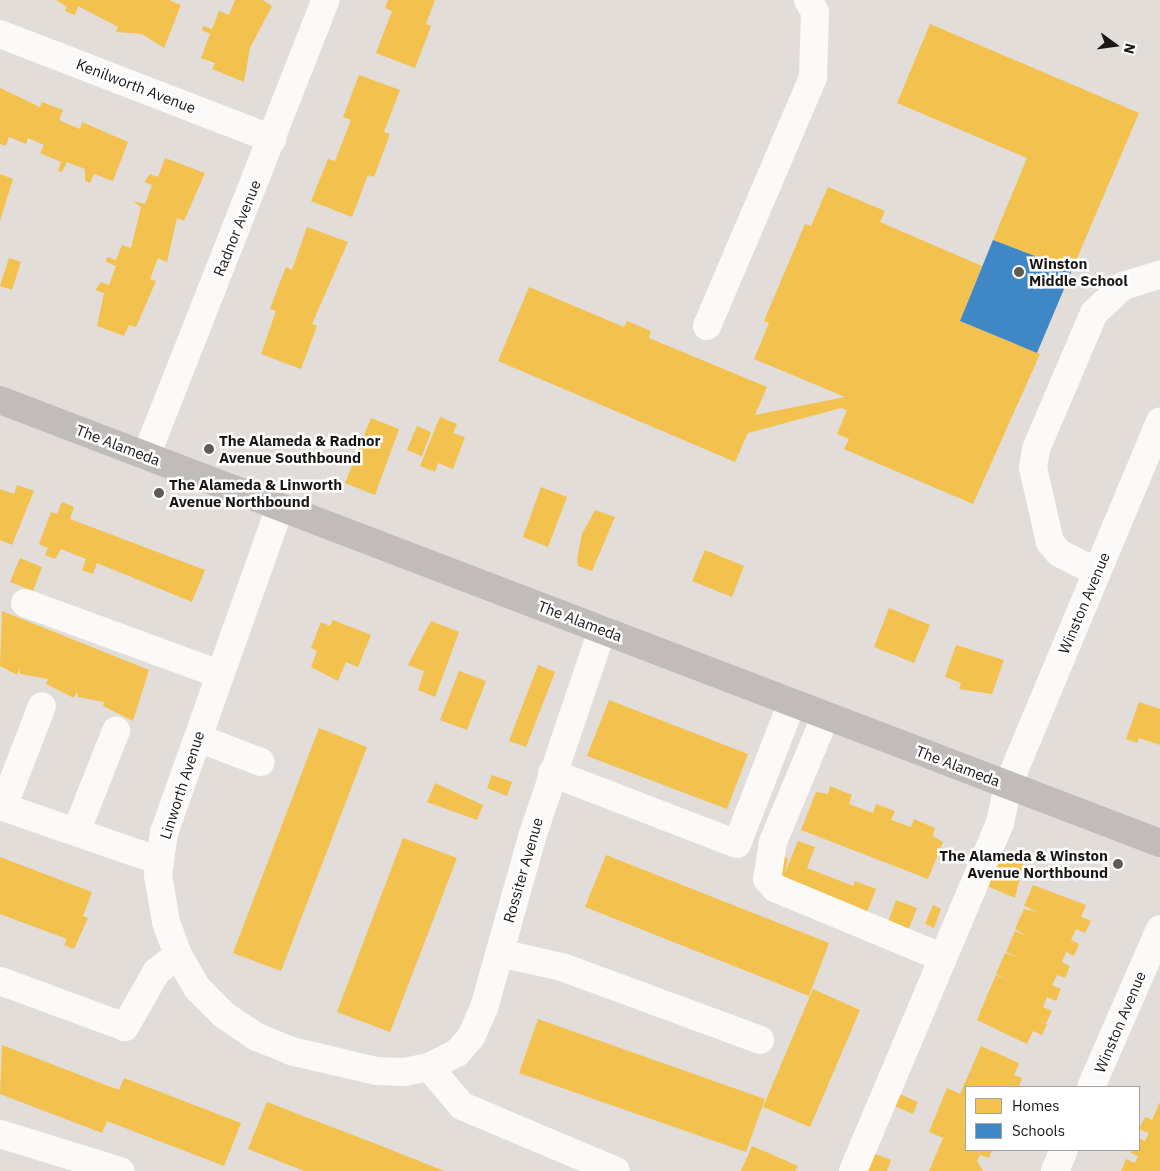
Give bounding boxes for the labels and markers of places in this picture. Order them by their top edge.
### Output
place label: Winston Middle School [1029,254,1128,289]
marker: Winston Middle School [1013,266,1025,278]
place label: The Alameda & Radnor Avenue Southbound [219,431,380,466]
marker: The Alameda & Radnor Avenue Southbound [203,443,215,455]
place label: The Alameda & Linworth Avenue Northbound [169,475,342,510]
marker: The Alameda & Linworth Avenue Northbound [153,487,165,499]
place label: The Alameda & Winston Avenue Northbound [939,846,1108,881]
marker: The Alameda & Winston Avenue Northbound [1112,858,1124,870]

